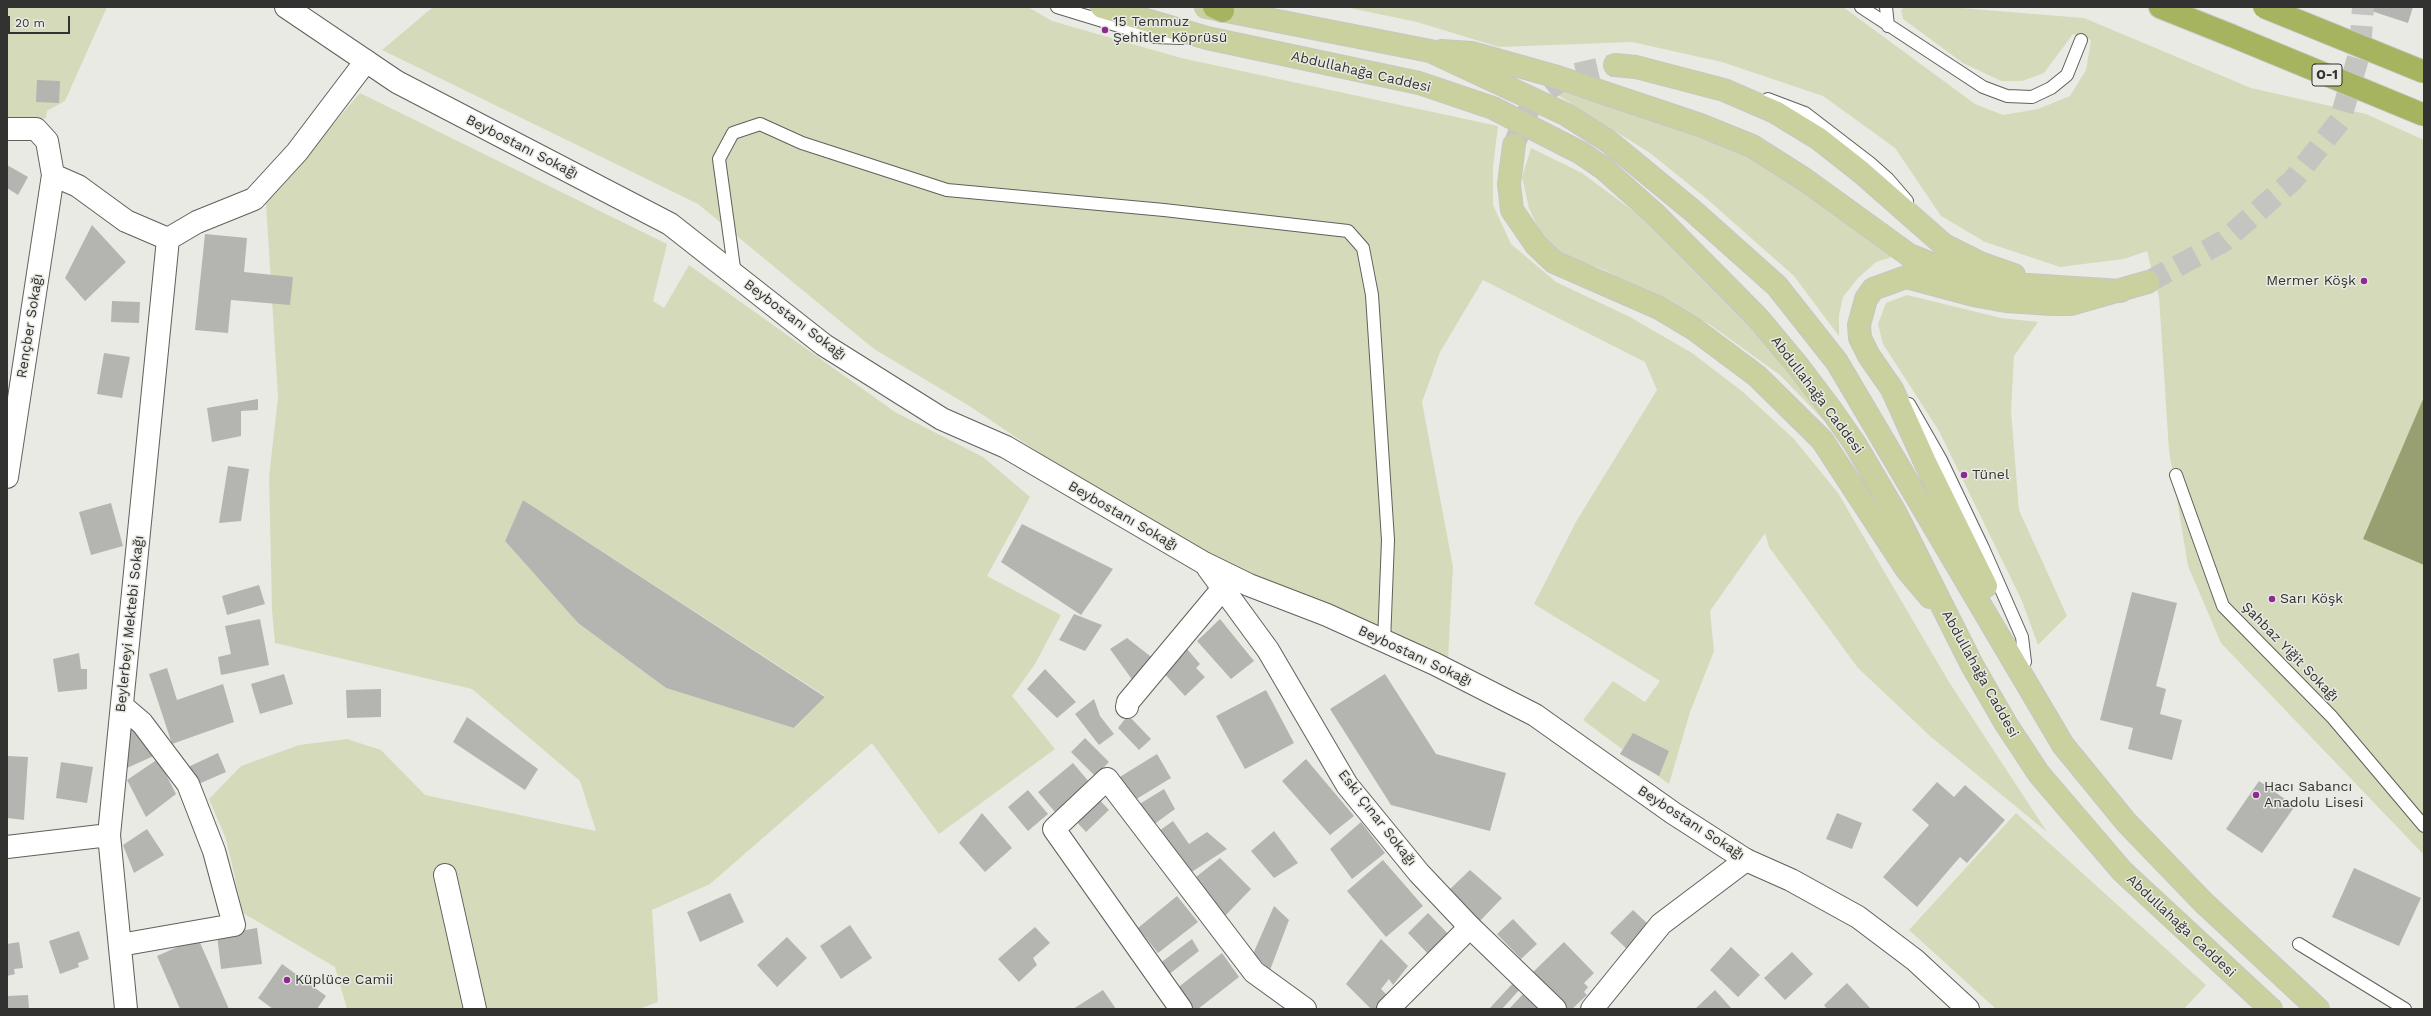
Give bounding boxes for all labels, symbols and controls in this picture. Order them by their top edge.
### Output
scale bar [10,8,72,34]
place label: 15 Temmuz Şehitler Köprüsü [1113,14,1227,46]
text: 20 m [15,16,45,30]
marker: 15 Temmuz Şehitler Köprüsü [1100,25,1110,35]
street label: Abdullahağa Caddesi [1289,48,1433,96]
road number: O-1 [2312,64,2342,86]
street label: Beybostanı Sokağı [463,111,581,183]
street label: Rençber Sokağı [13,273,47,379]
place label: Mermer Köşk [2266,273,2356,289]
street label: Beybostanı Sokağı [740,276,850,364]
marker: Mermer Köşk [2359,276,2369,286]
street label: Abdullahağa Caddesi [1767,333,1867,457]
place label: Tünel [1972,467,2009,483]
marker: Tünel [1959,470,1969,480]
street label: Beybostanı Sokağı [1065,478,1181,554]
street label: Beylerbeyi Mektebi Sokağı [112,535,148,713]
place label: Sarı Köşk [2280,591,2343,607]
marker: Sarı Köşk [2267,594,2277,604]
street label: Şahbaz Yiğit Sokağı [2238,599,2342,705]
street label: Abdullahağa Caddesi [1938,607,2022,741]
street label: Beybostanı Sokağı [1355,622,1475,690]
street label: Eski Çınar Sokağı [1334,767,1420,869]
place label: Hacı Sabancı Anadolu Lisesi [2264,779,2363,812]
street label: Beybostanı Sokağı [1634,782,1748,864]
marker: Hacı Sabancı Anadolu Lisesi [2251,790,2261,800]
street label: Abdullahağa Caddesi [2123,871,2239,981]
place label: Küplüce Camii [295,972,393,988]
marker: Küplüce Camii [282,975,292,985]

